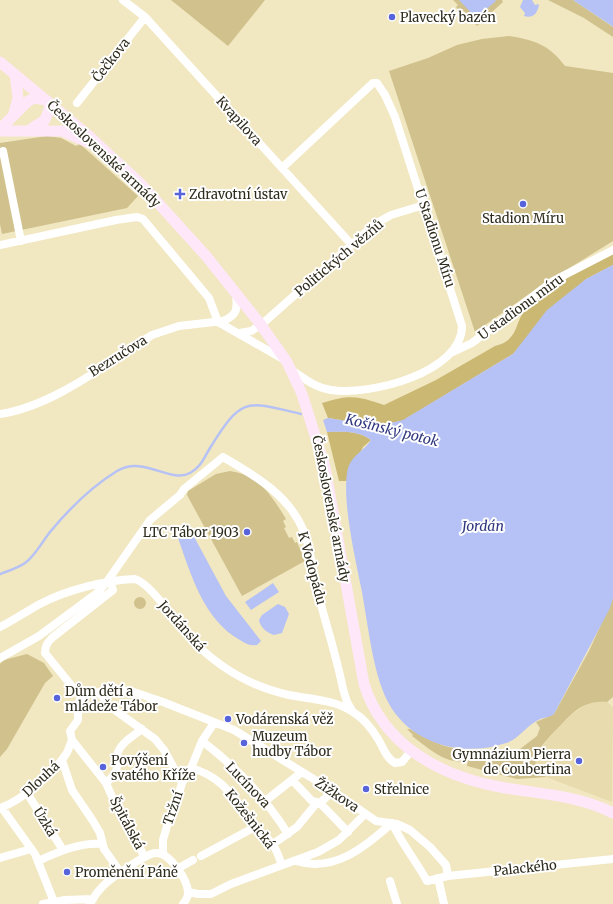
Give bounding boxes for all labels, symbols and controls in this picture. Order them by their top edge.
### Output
place label: Plavecký bazén [400,9,496,26]
marker: Plavecký bazén [387,12,397,22]
street label: Čečkova [88,34,134,86]
street label: Kvapilova [212,93,266,149]
street label: Československé armády [44,96,165,211]
place label: Zdravotní ústav [189,186,288,203]
street label: U Stadionu Míru [411,186,459,290]
marker: Zdravotní ústav [174,188,186,200]
marker: Stadion Míru [518,199,528,209]
place label: Stadion Míru [482,210,564,227]
street label: Politických vězňů [291,216,387,300]
street label: U stadionu míru [475,270,567,344]
street label: Bezručova [86,332,150,380]
water label: Košínský potok [343,409,441,450]
street label: Československé armády [308,434,355,584]
water label: Jordán [460,517,504,535]
place label: LTC Tábor 1903 [143,524,239,541]
marker: LTC Tábor 1903 [242,527,252,537]
street label: K Vodopádu [294,530,330,606]
street label: Jordánská [154,596,209,655]
place label: Dům dětí a mládeže Tábor [65,683,158,715]
marker: Dům dětí a mládeže Tábor [52,693,62,703]
place label: Vodárenská věž [235,711,333,728]
marker: Vodárenská věž [223,714,233,724]
place label: Muzeum hudby Tábor [252,728,332,760]
marker: Muzeum hudby Tábor [239,738,249,748]
place label: Gymnázium Pierra de Coubertina [453,746,571,778]
place label: Povýšení svatého Kříže [111,752,196,784]
marker: Gymnázium Pierra de Coubertina [574,756,584,766]
street label: Dlouhá [19,757,63,800]
street label: Lucínova [222,759,274,811]
marker: Povýšení svatého Kříže [98,762,108,772]
street label: Žižkova [312,773,363,816]
place label: Střelnice [374,781,429,798]
marker: Střelnice [361,784,371,794]
street label: Kožešnická [221,786,279,852]
street label: Tržní [159,788,187,827]
street label: Špitálská [106,793,149,852]
street label: Úzká [29,804,61,840]
street label: Palackého [493,856,558,880]
place label: Proměnění Páně [75,864,178,881]
marker: Proměnění Páně [62,867,72,877]

